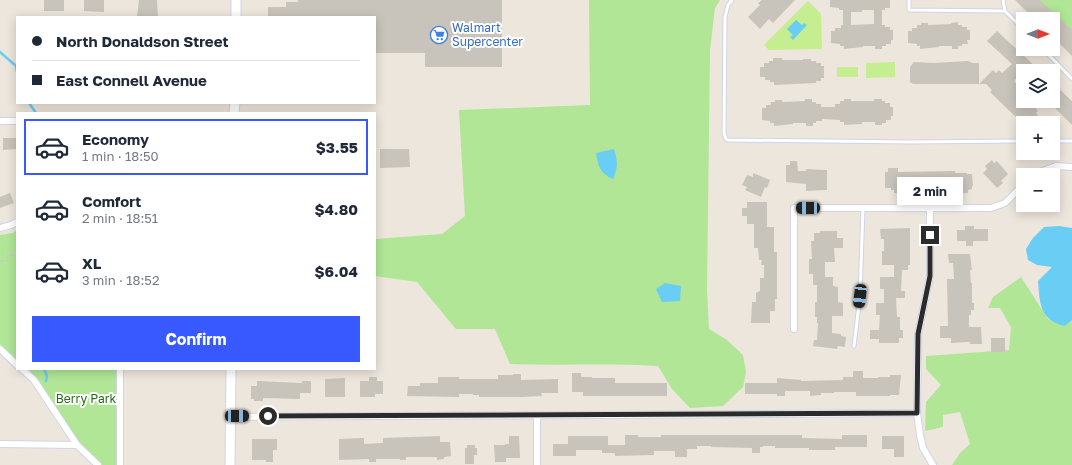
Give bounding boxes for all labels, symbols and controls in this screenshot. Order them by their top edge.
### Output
north arrow [1016,12,1060,56]
map controls [1016,12,1060,212]
place label: Walmart Supercenter [452,20,523,49]
supermarket icon: Walmart Supercenter [429,25,449,45]
text: North Donaldson Street [56,32,228,50]
button: layers [1016,64,1060,108]
text: East Connell Avenue [56,71,207,89]
button: + [1016,116,1060,160]
icon: car [34,129,70,165]
text: Economy [82,130,149,148]
text: $3.55 [316,138,358,156]
text: 1 min · 18:50 [82,148,159,164]
button: − [1016,168,1060,212]
callout: 2 min [897,177,963,205]
text: 2 min [913,183,947,199]
icon: car [34,191,70,227]
text: Comfort [82,192,141,210]
text: $4.80 [314,200,358,218]
car [796,202,820,214]
text: 2 min · 18:51 [82,210,158,226]
route end [921,226,939,244]
icon: car [34,253,70,289]
text: XL [82,254,101,272]
text: $6.04 [314,262,358,280]
text: 3 min · 18:52 [82,272,159,288]
car [853,283,867,309]
button: Confirm [32,316,360,362]
park label: Berry Park [56,391,116,406]
route start [259,407,277,425]
car [225,410,249,422]

